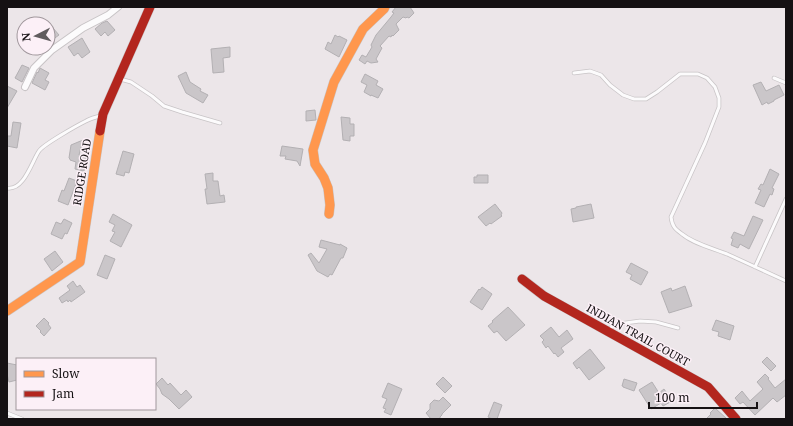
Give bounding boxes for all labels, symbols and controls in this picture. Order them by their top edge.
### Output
north arrow [16,16,56,56]
text: N [18,32,33,42]
street label: RIDGE ROAD [69,137,94,206]
street label: INDIAN TRAIL COURT [584,300,693,369]
legend [16,358,156,410]
text: Slow [52,365,80,382]
scale bar [649,384,757,410]
text: Jam [51,385,74,402]
text: 100 m [655,389,690,406]

